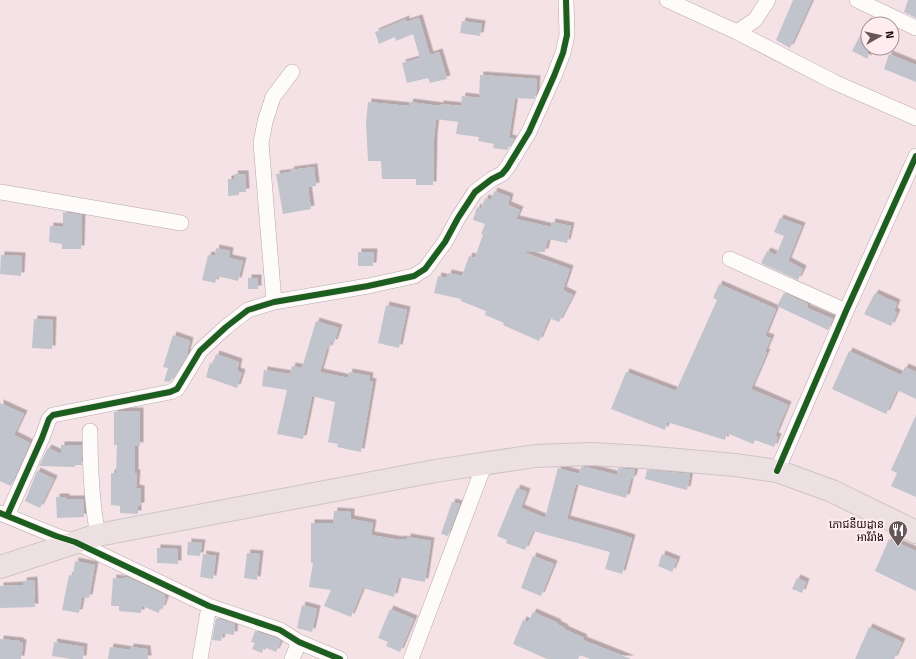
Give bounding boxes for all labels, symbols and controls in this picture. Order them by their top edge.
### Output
north arrow [860,16,900,56]
text: N [881,30,898,39]
place label: ភោជនីយដ្ឋាន អារីរាំង [829,516,884,545]
restaurant icon: ភោជនីយដ្ឋាន អារីរាំង [887,519,909,547]

